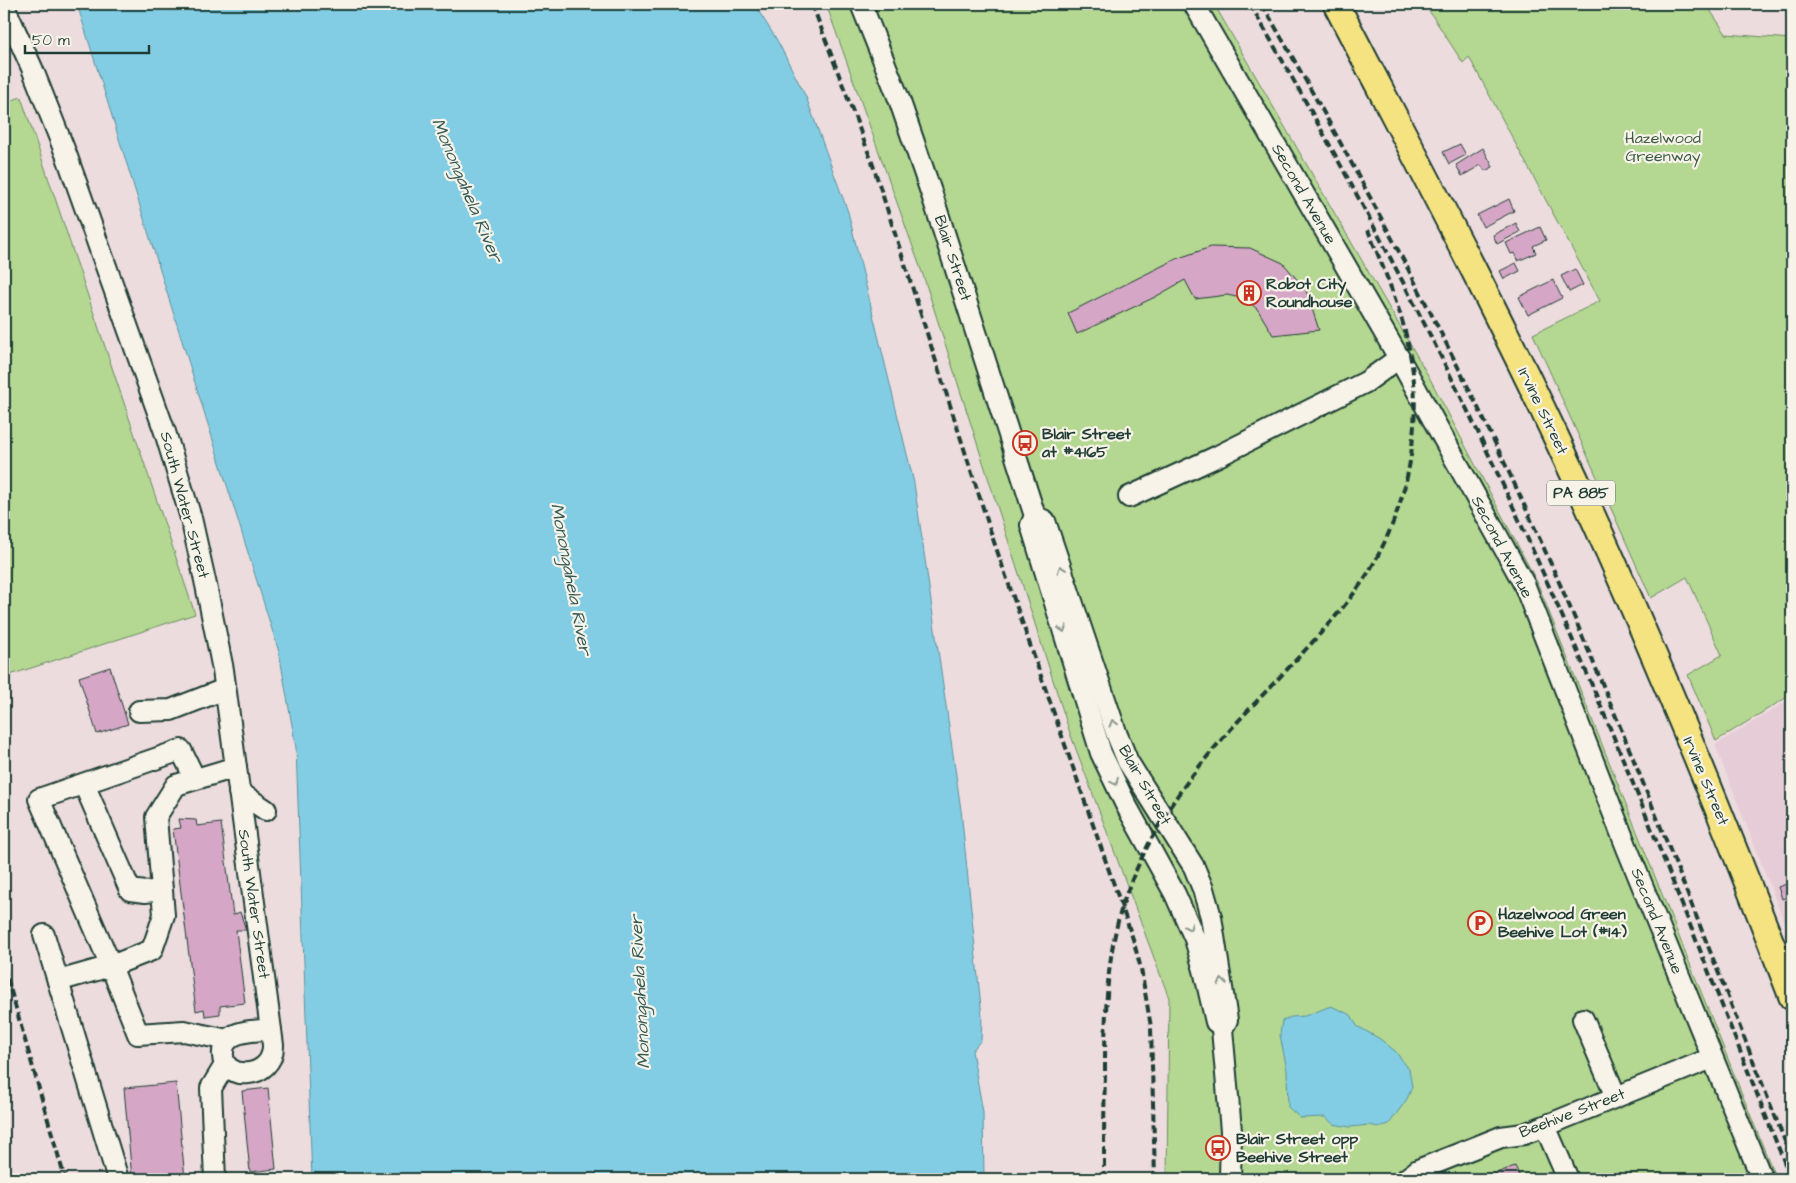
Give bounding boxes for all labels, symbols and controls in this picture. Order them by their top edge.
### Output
scale bar [25,22,149,54]
text: 50 m [32,30,70,51]
water label: Monongahela River [424,114,509,268]
park label: Hazelwood Greenway [1625,127,1701,168]
street label: Second Avenue [1266,140,1342,249]
street label: Blair Street [929,212,977,304]
place label: Robot City Roundhouse [1266,273,1353,313]
building icon: Robot City Roundhouse [1236,280,1262,306]
street label: Irvine Street [1512,364,1574,459]
place label: Blair Street at #4165 [1041,423,1132,463]
street label: South Water Street [155,429,215,581]
bus stop icon: Blair Street at #4165 [1012,430,1038,456]
road number: PA 885 [1547,480,1615,506]
street label: Second Avenue [1466,492,1538,602]
water label: Monongahela River [543,501,598,659]
one-way arrow [1057,565,1067,573]
one-way arrow [1057,624,1067,632]
one-way arrow [1109,719,1119,727]
street label: Irvine Street [1677,733,1735,829]
street label: Blair Street [1113,741,1177,830]
one-way arrow [1109,777,1119,786]
street label: South Water Street [233,828,275,981]
street label: Second Avenue [1626,865,1688,978]
place label: Hazelwood Green Beehive Lot (#14) [1498,903,1627,943]
parking icon: Hazelwood Green Beehive Lot (#14) [1467,910,1493,936]
water label: Monongahela River [623,912,658,1070]
one-way arrow [1183,922,1194,931]
one-way arrow [1217,978,1228,986]
street label: Beehive Street [1516,1083,1629,1143]
place label: Blair Street opp Beehive Street [1236,1128,1358,1168]
bus stop icon: Blair Street opp Beehive Street [1205,1135,1231,1161]

